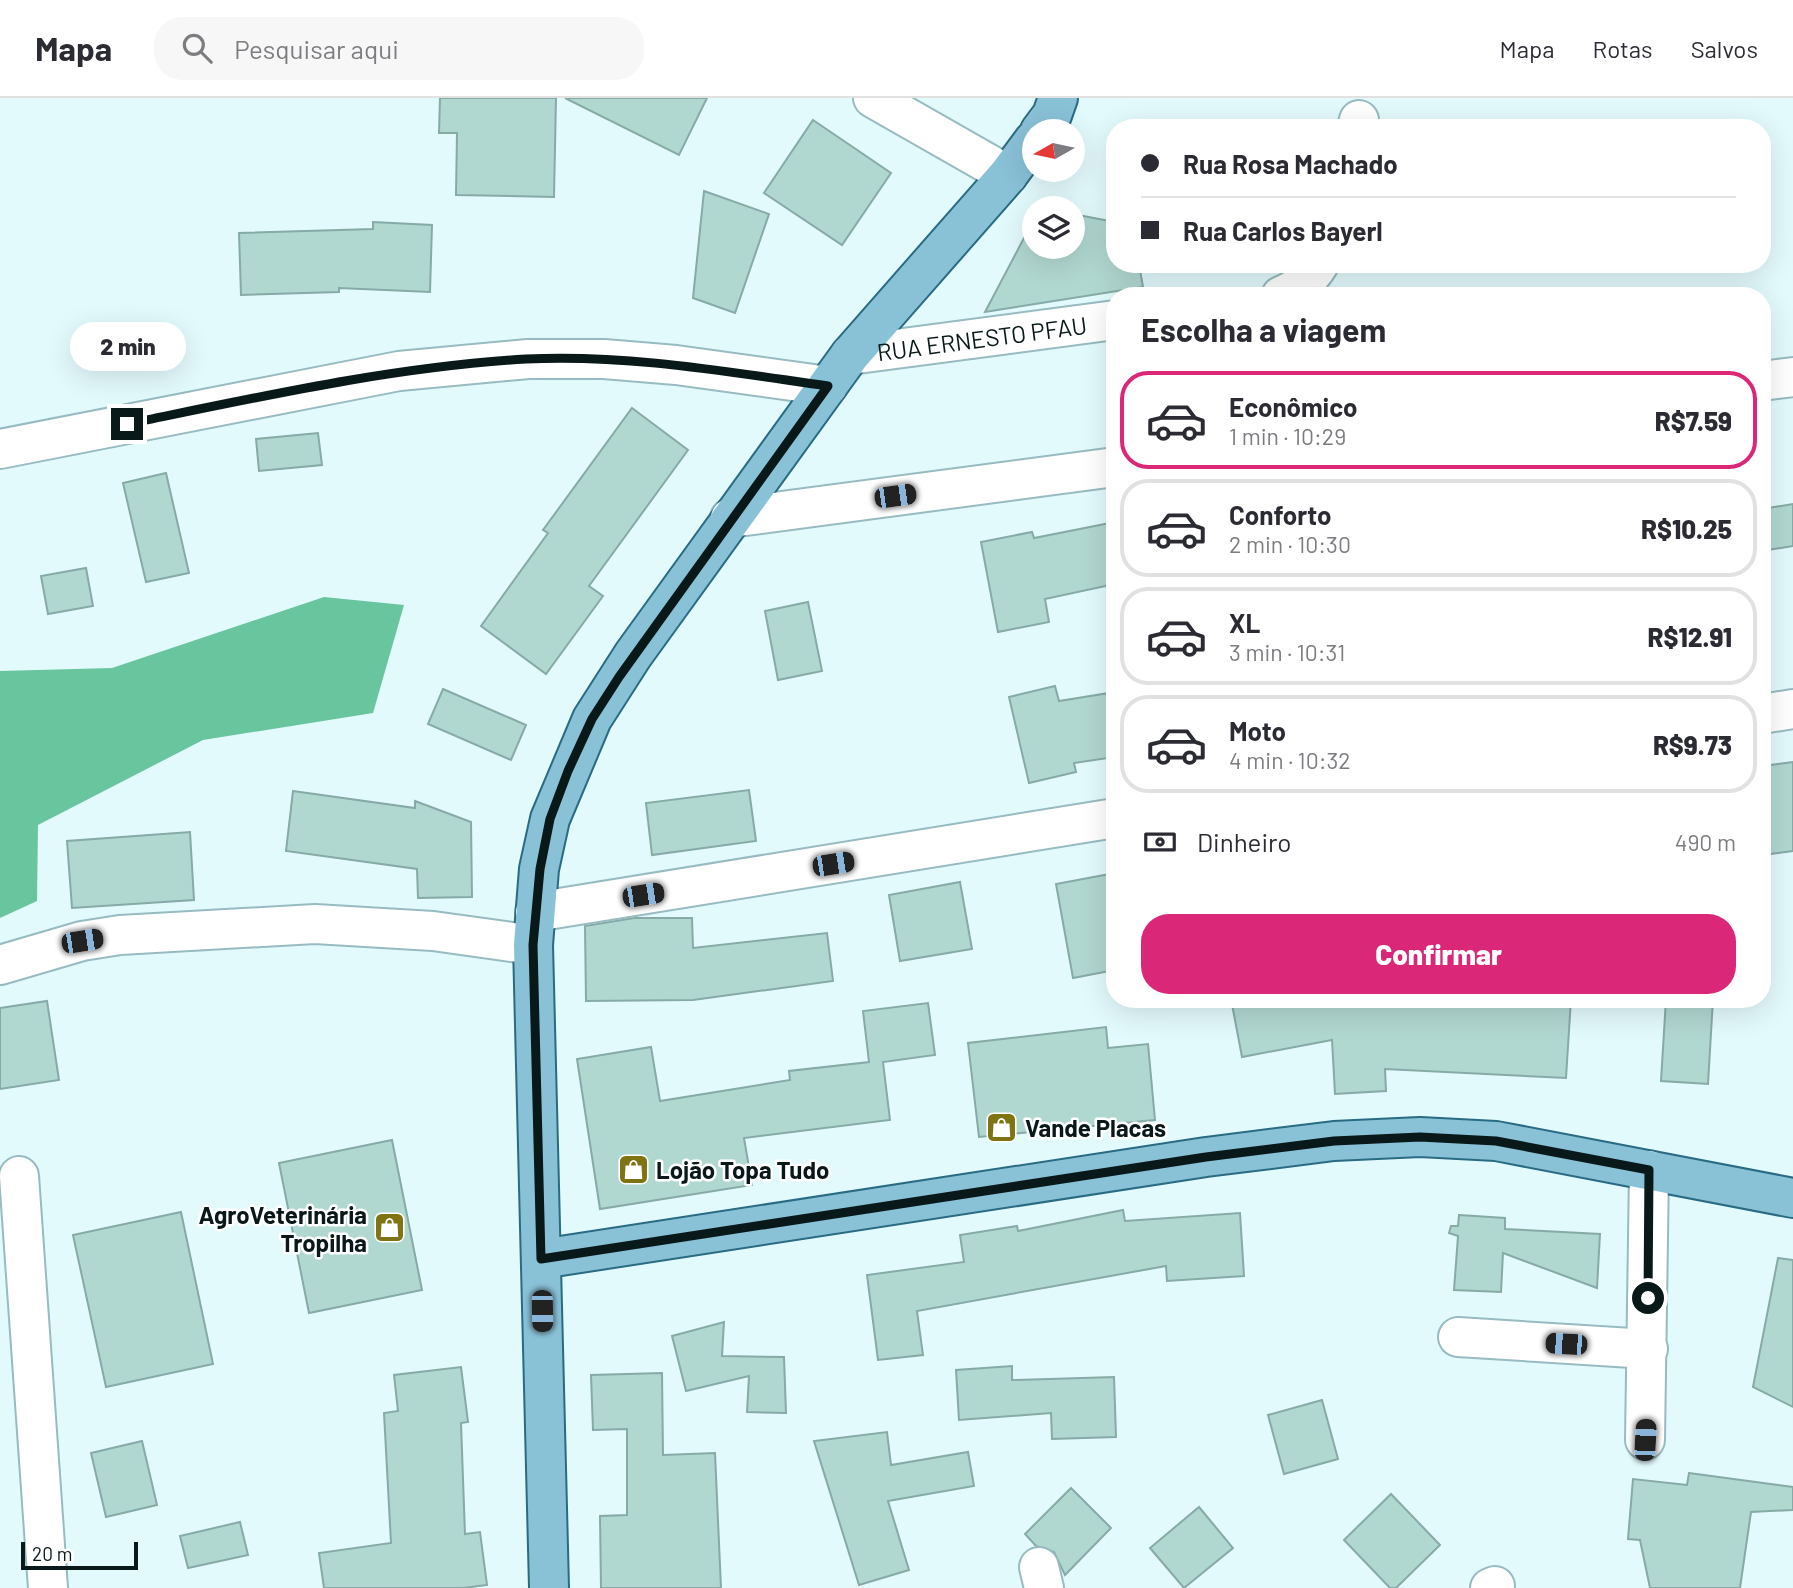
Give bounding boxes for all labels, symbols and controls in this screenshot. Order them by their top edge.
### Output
search box [154,17,644,80]
text: Mapa [35,28,112,68]
icon: search [178,29,216,67]
text: Pesquisar aqui [234,33,399,64]
text: Mapa [1500,34,1555,63]
text: Rotas [1593,34,1653,63]
text: Salvos [1691,34,1758,63]
north arrow [1022,119,1085,182]
map controls [1022,119,1085,259]
text: Rua Rosa Machado [1183,148,1398,179]
button: layers [1022,196,1085,259]
text: Rua Carlos Bayerl [1183,215,1383,246]
street label: RUA ERNESTO PFAU [875,309,1089,366]
text: Escolha a viagem [1141,310,1386,348]
callout: 2 min [69,322,185,372]
text: 2 min [100,332,156,360]
icon: car [1145,389,1208,452]
text: Econômico [1229,391,1358,422]
text: R$7.59 [1655,405,1732,436]
route end [111,408,143,440]
text: 1 min · 10:29 [1229,422,1346,450]
car [873,483,918,509]
icon: car [1145,497,1208,560]
text: Conforto [1229,499,1332,530]
text: R$10.25 [1641,513,1732,544]
text: 2 min · 10:30 [1229,530,1351,558]
icon: car [1145,605,1208,668]
text: XL [1229,607,1260,638]
text: R$12.91 [1648,621,1732,652]
text: 3 min · 10:31 [1229,638,1345,666]
icon: car [1145,713,1208,776]
text: Moto [1229,715,1286,746]
text: R$9.73 [1653,729,1732,760]
text: 4 min · 10:32 [1229,746,1351,774]
icon: cash [1141,823,1179,861]
text: Dinheiro [1197,826,1292,857]
text: 490 m [1675,828,1736,856]
car [811,850,856,878]
car [621,881,666,909]
button: Confirmar [1141,914,1736,994]
car [60,927,105,955]
shop icon: Vande Placas [985,1110,1019,1144]
place label: Vande Placas [1025,1113,1166,1142]
shop icon: Lojão Topa Tudo [616,1152,650,1186]
place label: Lojão Topa Tudo [656,1155,829,1184]
place label: AgroVeterinária Tropilha [198,1200,367,1257]
shop icon: AgroVeterinária Tropilha [373,1211,407,1245]
route start [1632,1282,1664,1314]
car [532,1290,553,1332]
car [1545,1332,1588,1356]
car [1634,1418,1657,1462]
scale bar [21,1539,138,1571]
text: 20 m [32,1542,72,1565]

